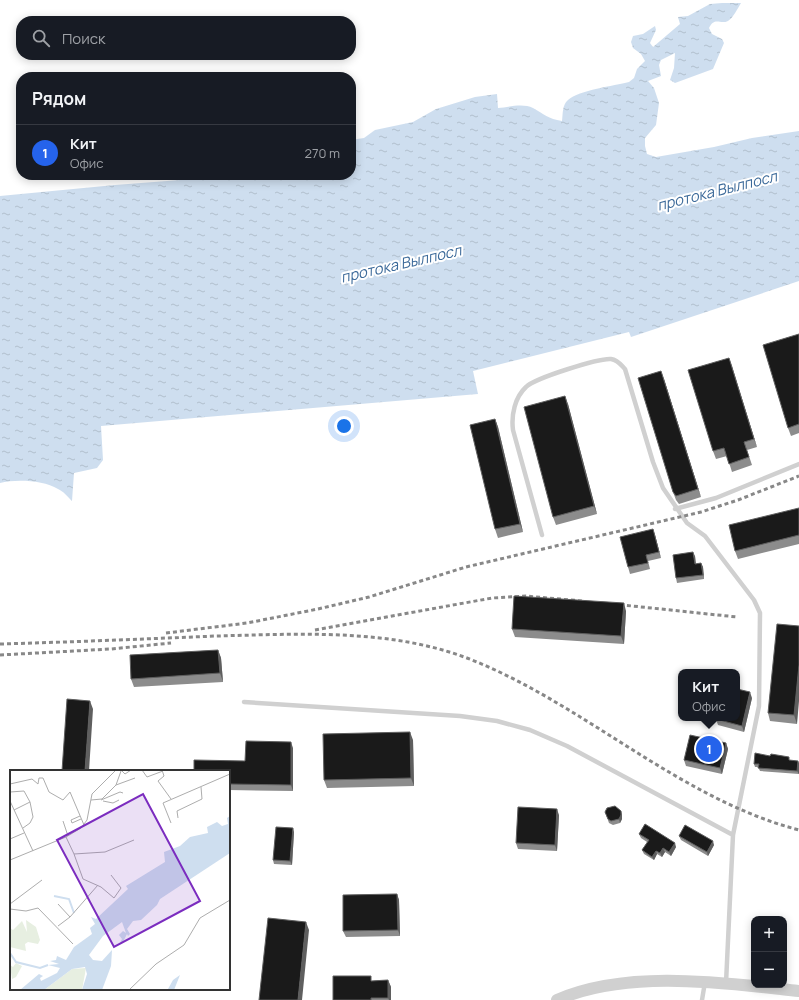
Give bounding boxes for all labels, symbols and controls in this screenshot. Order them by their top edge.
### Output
search box [16,16,356,60]
icon: search [30,27,52,49]
text: Поиск [62,28,106,49]
text: Рядом [32,87,86,110]
text: Кит [70,133,97,154]
text: 1 [42,144,48,162]
text: 270 m [305,144,340,162]
text: Офис [70,154,103,172]
water label: протока Вылпосл [655,165,780,216]
water label: протока Вылпосл [339,239,465,288]
your location [334,416,354,436]
popup [678,669,740,721]
text: Кит [692,676,719,697]
text: Офис [692,697,726,715]
pin: 1 [696,734,722,764]
inset map [10,770,230,990]
map controls [751,916,787,988]
button: + [751,916,787,952]
button: − [751,952,787,988]

